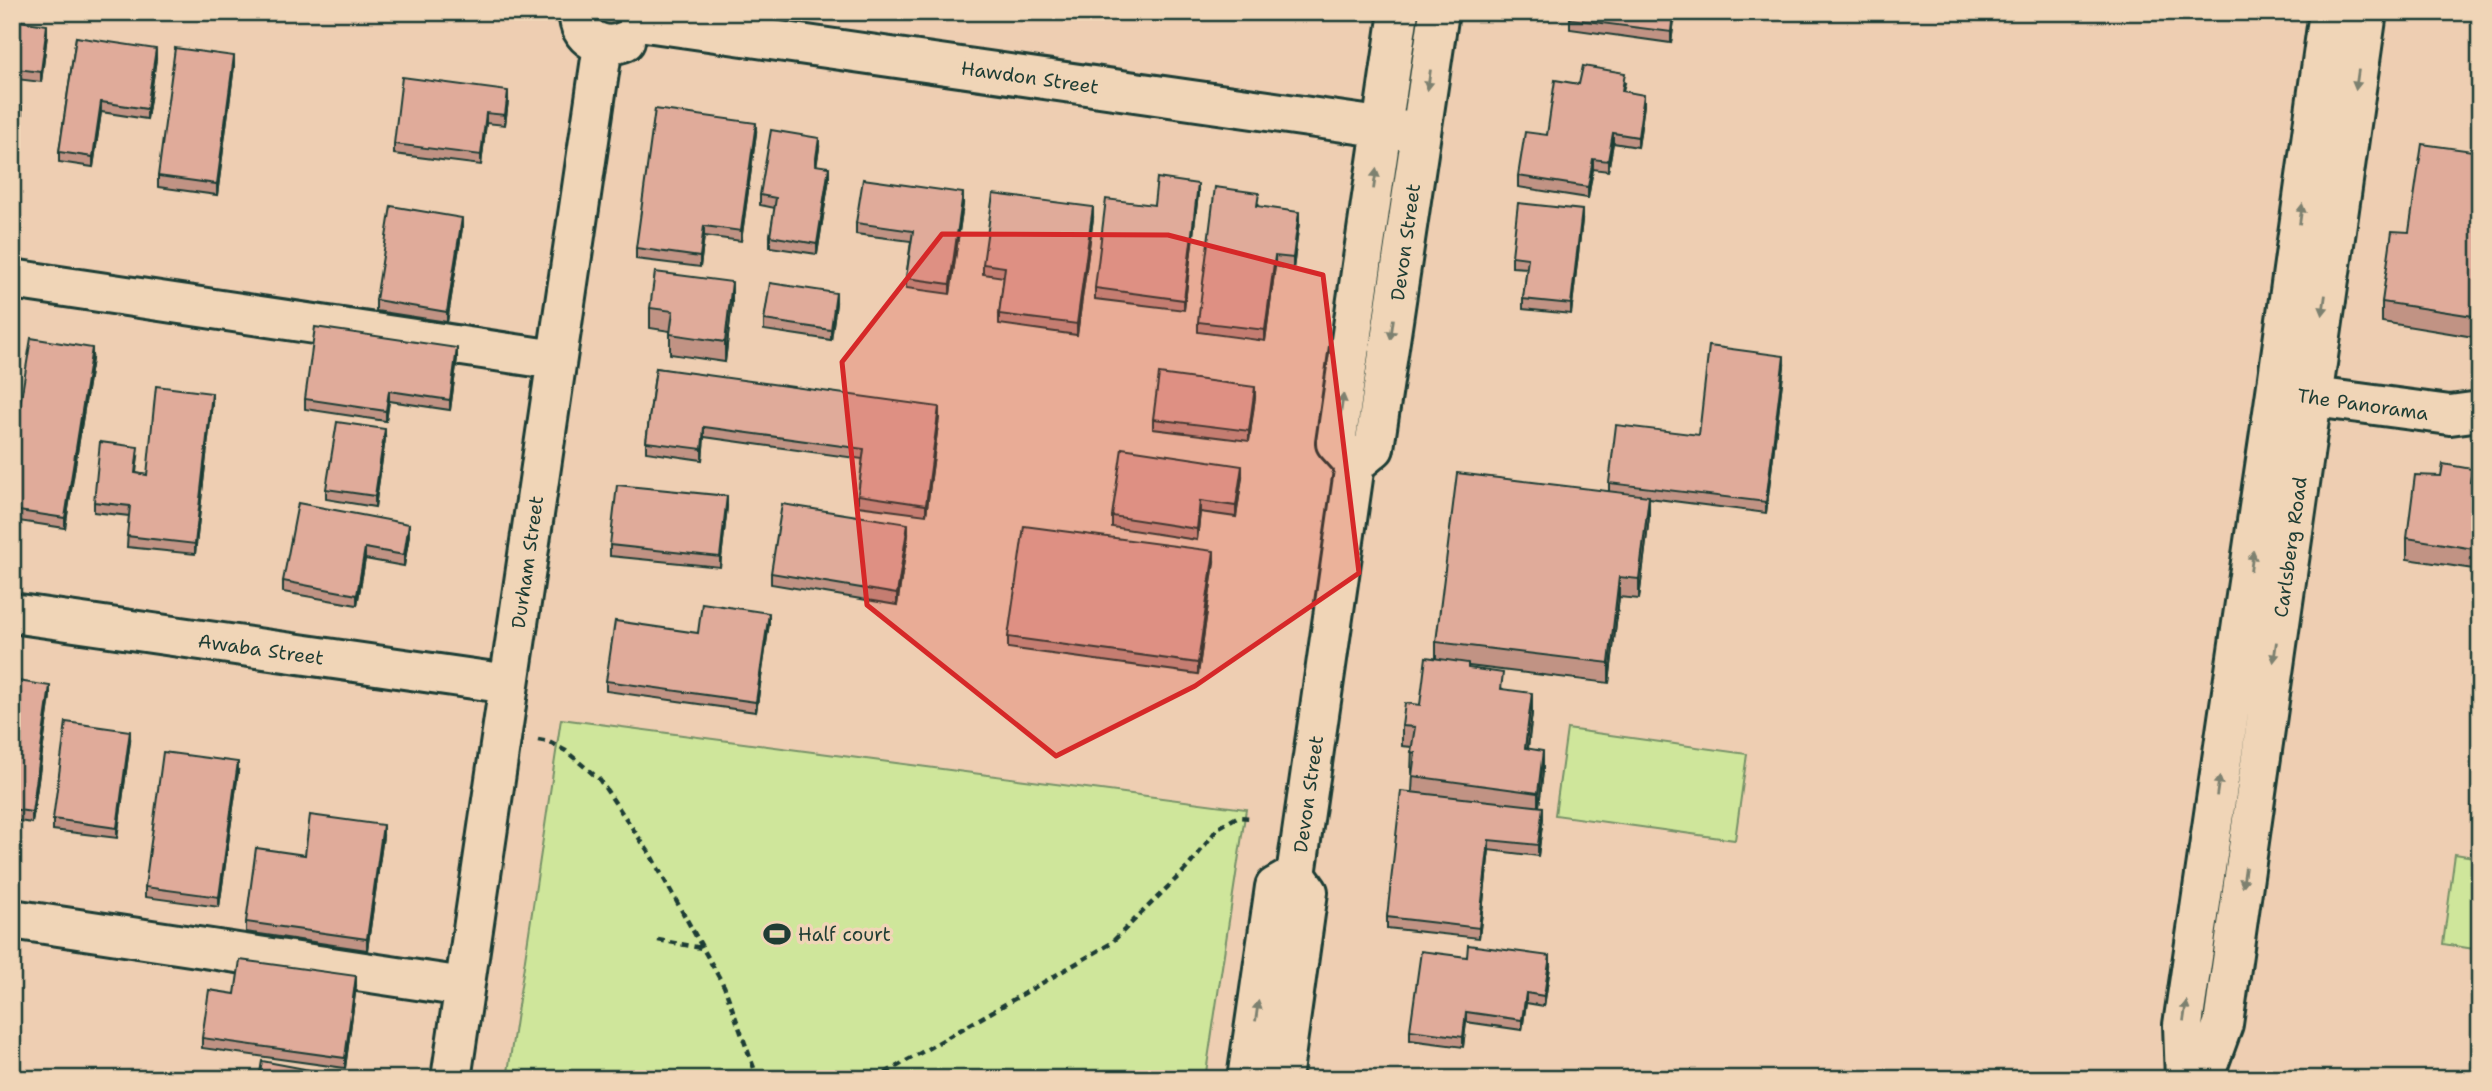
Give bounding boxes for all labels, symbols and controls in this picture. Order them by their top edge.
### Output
street label: Hawdon Street [960,55,1100,100]
one-way arrow [1423,69,1434,91]
one-way arrow [2351,69,2362,91]
one-way arrow [1370,168,1381,190]
street label: Devon Street [1385,182,1426,302]
one-way arrow [2296,203,2307,225]
one-way arrow [2318,294,2329,316]
one-way arrow [1386,318,1397,340]
street label: The Panorama [2296,383,2430,426]
one-way arrow [1336,393,1347,415]
street label: Carlsberg Road [2268,475,2313,619]
street label: Durham Street [506,494,549,630]
one-way arrow [2246,549,2257,571]
street label: Awaba Street [196,628,325,671]
one-way arrow [2270,641,2281,663]
street label: Devon Street [1288,734,1329,854]
one-way arrow [2213,775,2224,797]
one-way arrow [2238,866,2249,888]
sports icon: Half court [762,919,792,949]
place label: Half court [798,922,891,947]
one-way arrow [1251,1000,1262,1022]
one-way arrow [2180,1000,2191,1022]

